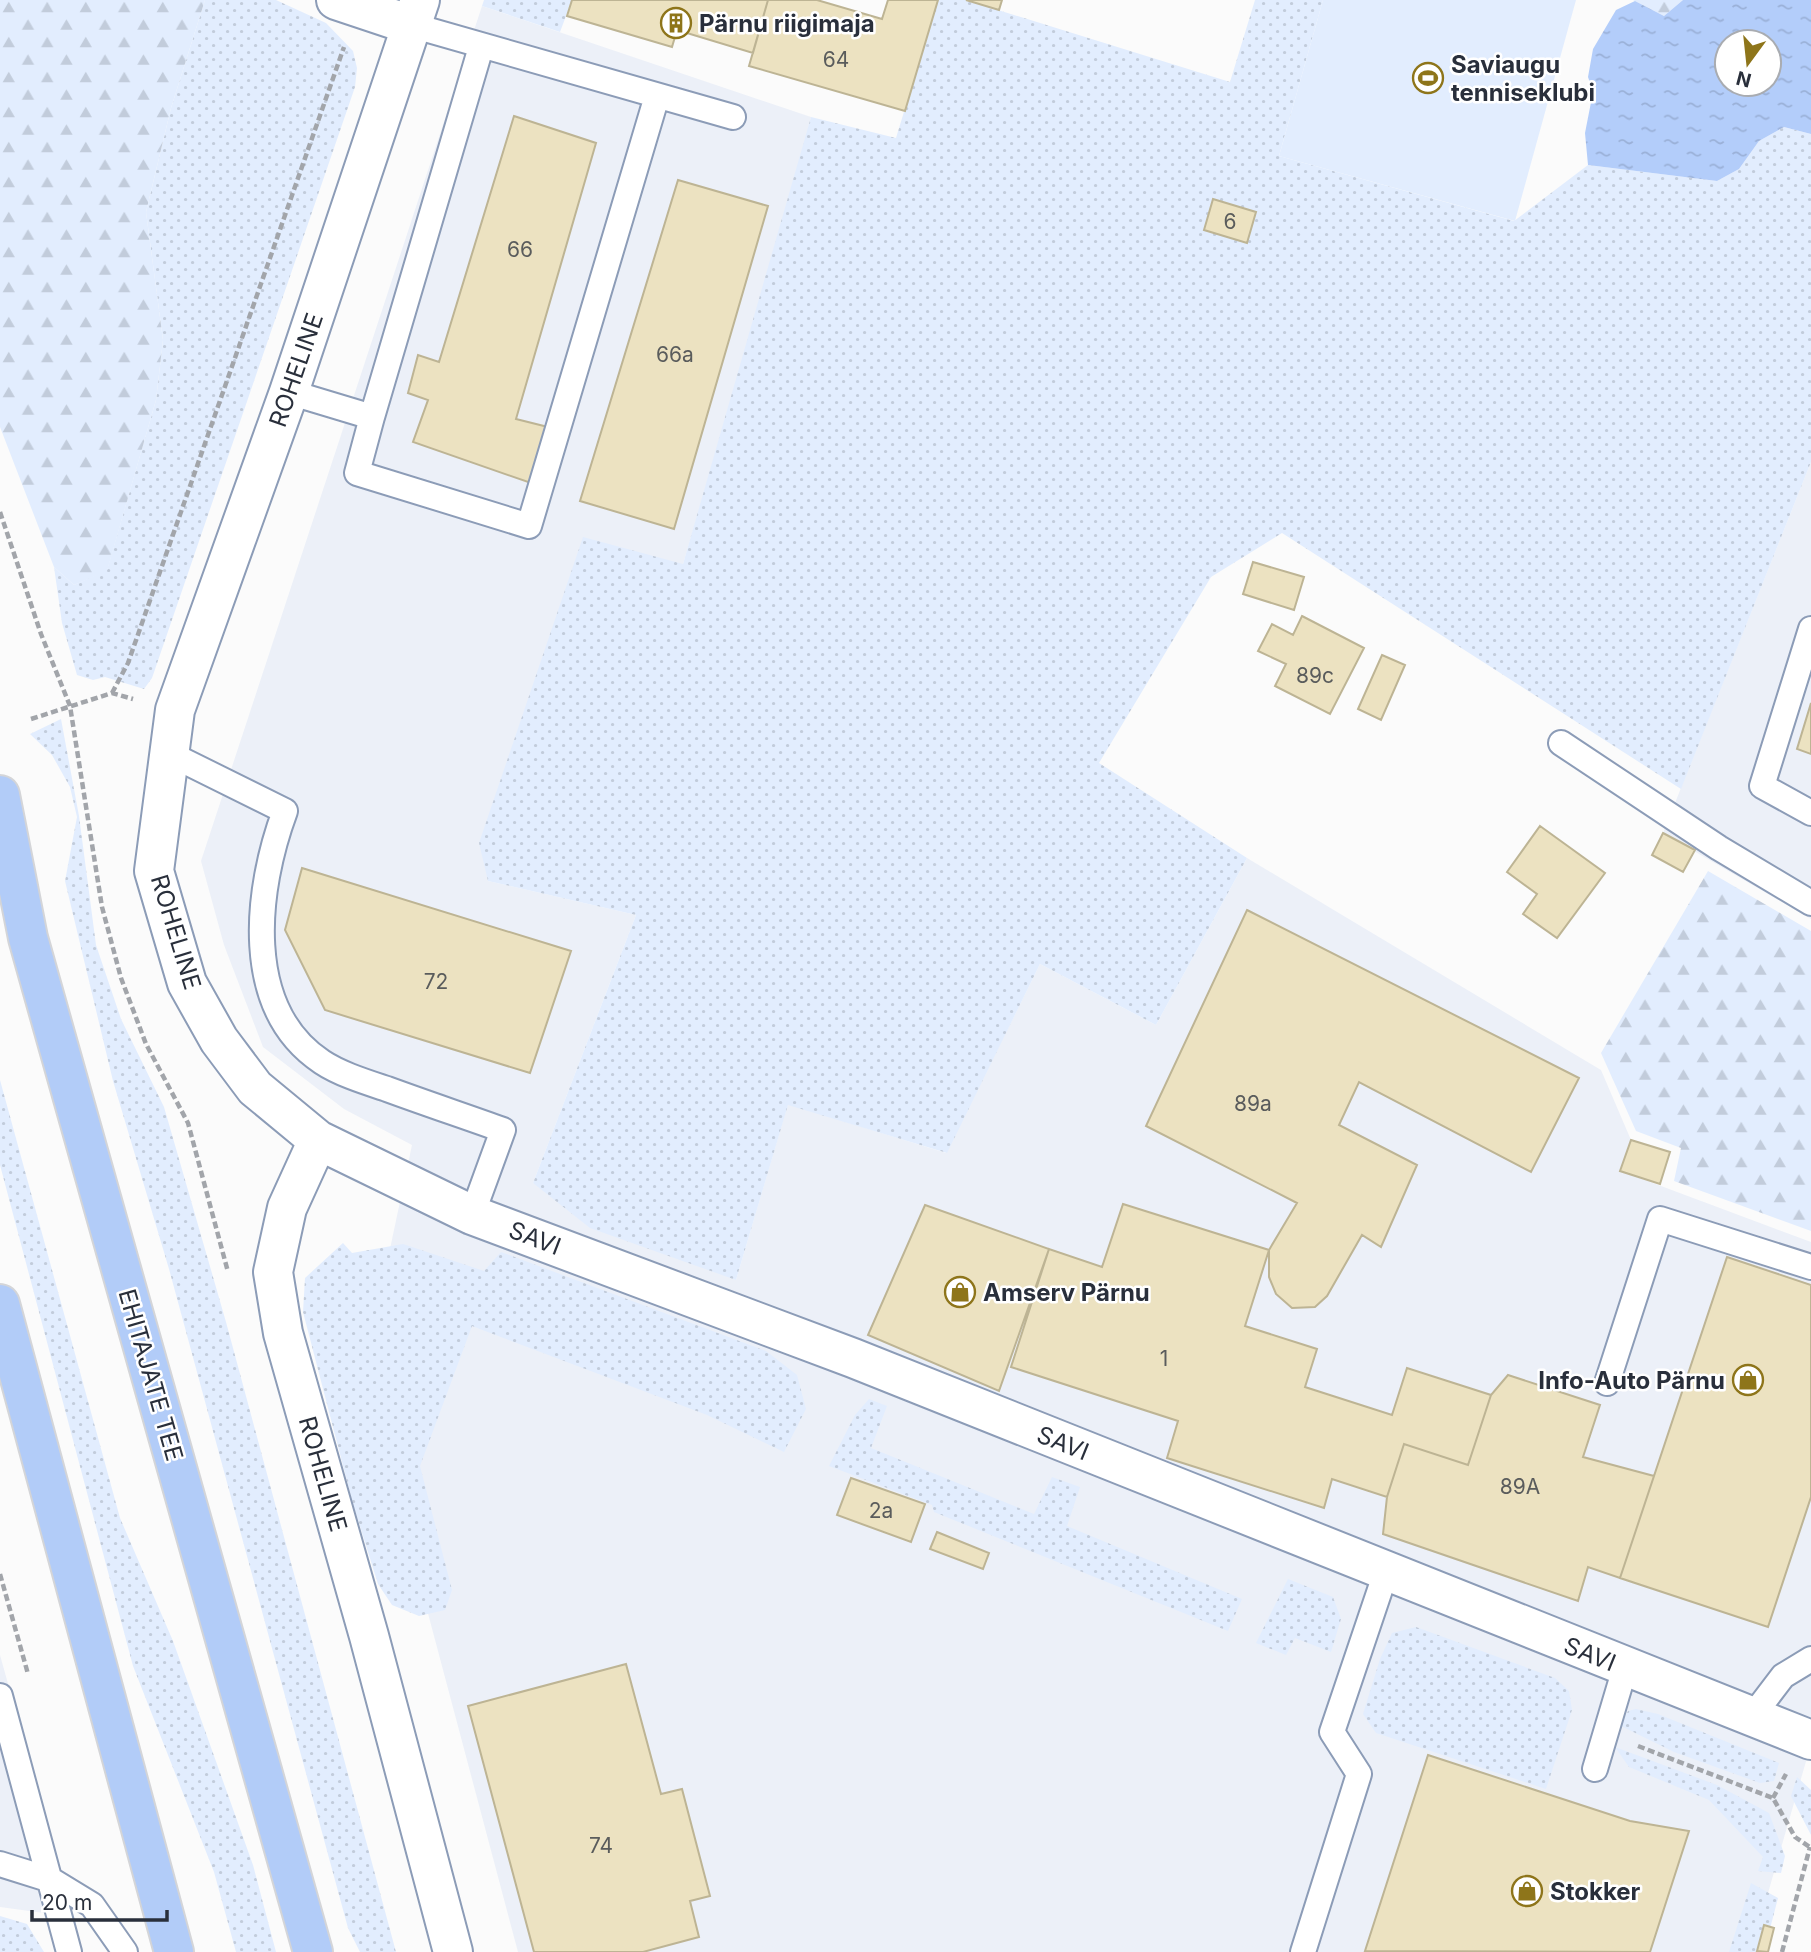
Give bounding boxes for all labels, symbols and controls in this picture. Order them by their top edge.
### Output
building icon: Pärnu riigimaja [659,6,693,40]
place label: Pärnu riigimaja [699,9,875,38]
north arrow [1713,28,1783,98]
house number: 64 [823,47,849,72]
place label: Saviaugu tenniseklubi [1451,50,1595,107]
sports icon: Saviaugu tenniseklubi [1411,61,1445,95]
text: N [1734,66,1754,92]
house number: 6 [1223,209,1237,234]
house number: 66 [507,237,533,262]
street label: ROHELINE [263,309,329,431]
house number: 66a [656,342,694,367]
house number: 89c [1296,663,1334,688]
street label: ROHELINE [145,871,207,993]
house number: 72 [424,969,448,994]
house number: 89a [1234,1091,1272,1116]
street label: SAVI [505,1215,565,1261]
shop icon: Amserv Pärnu [943,1275,977,1309]
place label: Amserv Pärnu [983,1278,1150,1307]
street label: EHITAJATE TEE [113,1286,189,1464]
house number: 1 [1160,1346,1168,1371]
shop icon: Info-Auto Pärnu [1731,1363,1765,1397]
place label: Info-Auto Pärnu [1538,1366,1725,1395]
street label: ROHELINE [293,1413,353,1535]
street label: SAVI [1033,1420,1093,1466]
house number: 89A [1500,1474,1540,1499]
house number: 2a [869,1498,893,1523]
street label: SAVI [1560,1631,1620,1677]
house number: 74 [589,1833,613,1858]
shop icon: Stokker [1510,1874,1544,1908]
place label: Stokker [1550,1877,1641,1906]
scale bar [32,1878,166,1922]
text: 20 m [42,1890,92,1915]

